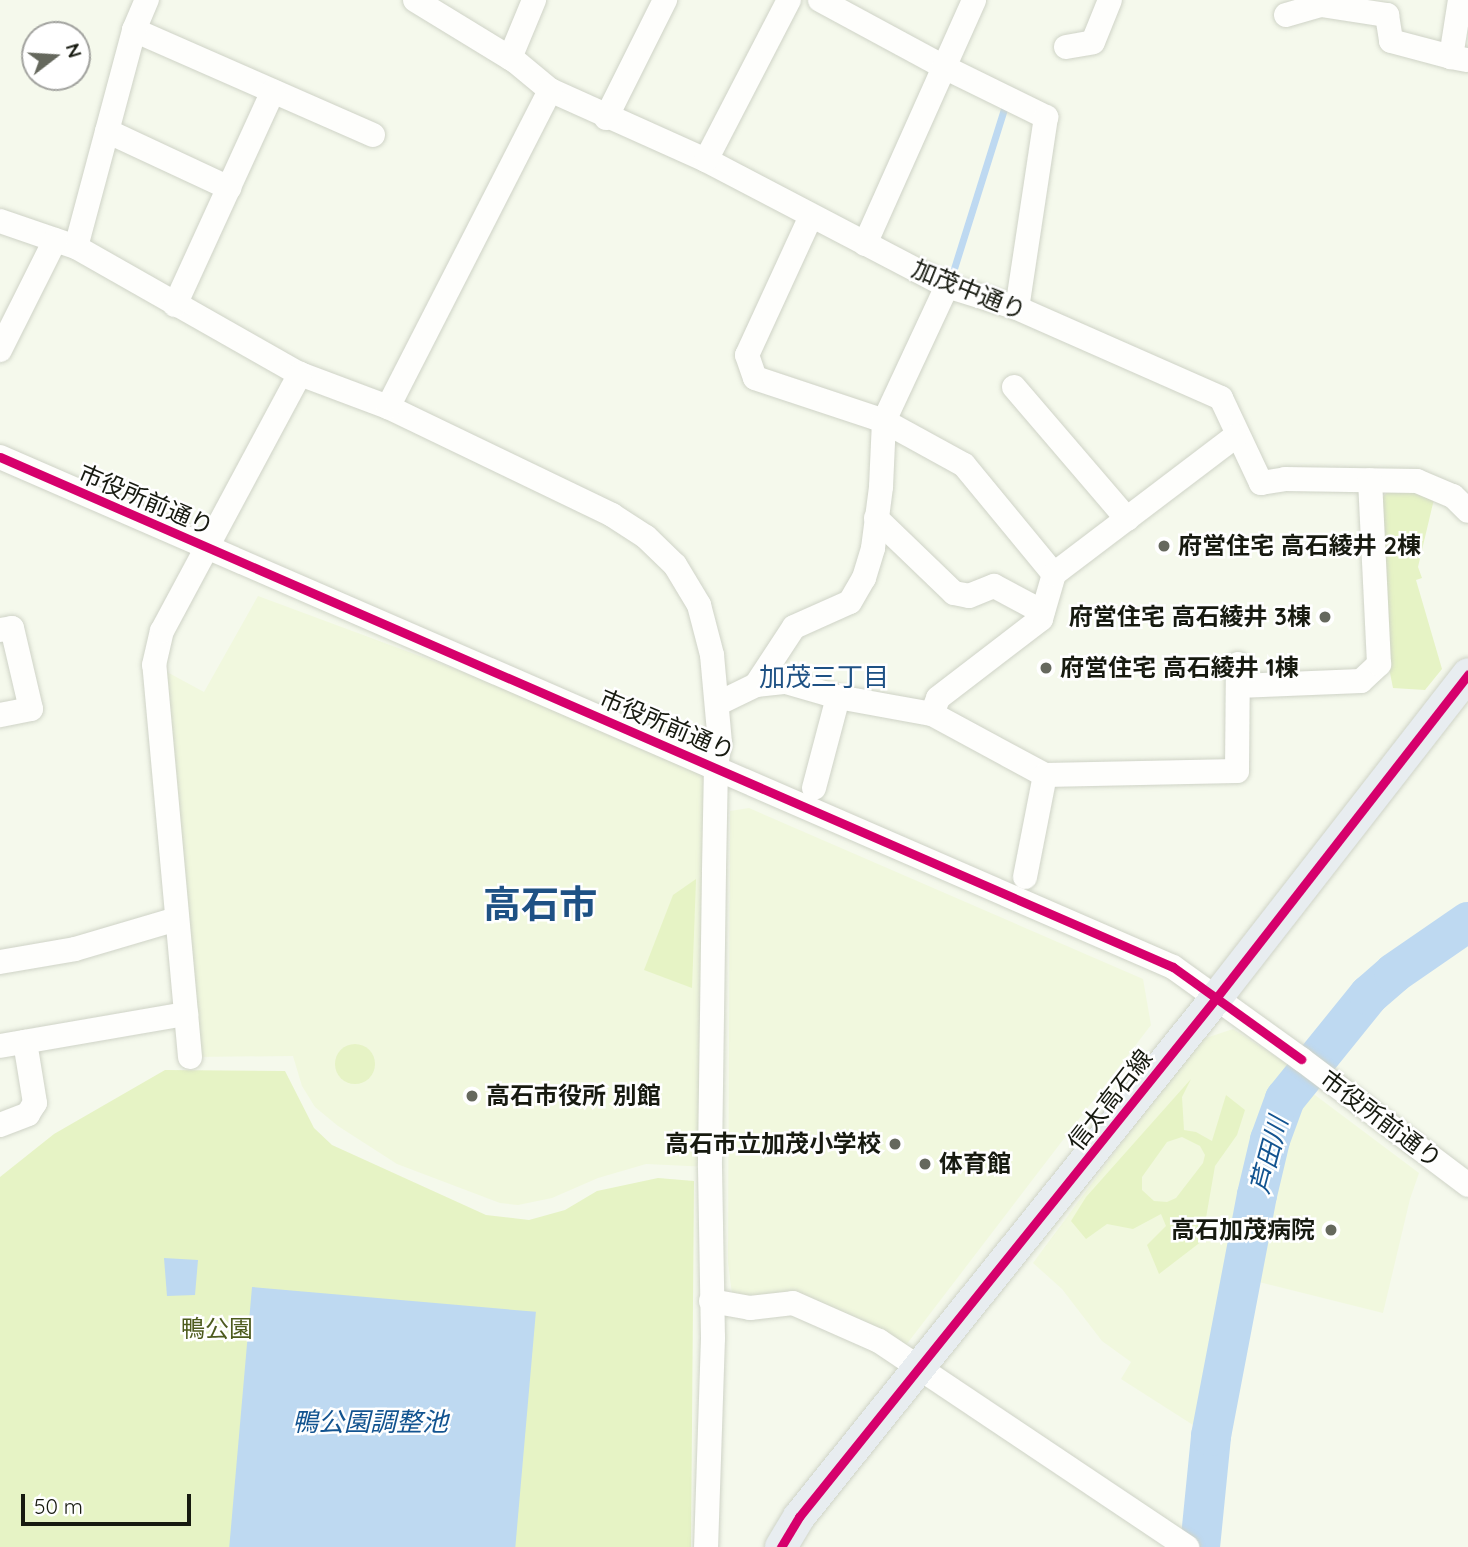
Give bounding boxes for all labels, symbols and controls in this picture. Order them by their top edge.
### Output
north arrow [21,21,91,91]
text: N [61,40,88,61]
street label: 加茂中通り [908,254,1030,326]
street label: 市役所前通り [74,459,218,541]
place label: 府営住宅 高石綾井 2棟 [1178,532,1421,560]
marker: 府営住宅 高石綾井 2棟 [1156,538,1172,554]
place label: 府営住宅 高石綾井 3棟 [1069,603,1311,631]
marker: 府営住宅 高石綾井 3棟 [1317,609,1333,625]
place label: 府営住宅 高石綾井 1棟 [1060,654,1299,682]
marker: 府営住宅 高石綾井 1棟 [1038,660,1054,676]
district label: 加茂三丁目 [759,661,889,693]
street label: 市役所前通り [595,684,739,766]
district label: 高石市 [483,882,597,928]
street label: 信太高石線 [1062,1044,1158,1156]
street label: 市役所前通り [1315,1064,1447,1174]
place label: 高石市役所 別館 [486,1082,661,1110]
marker: 高石市役所 別館 [464,1088,480,1104]
water label: 芦田川 [1244,1113,1294,1197]
place label: 高石市立加茂小学校 [665,1130,881,1158]
marker: 高石市立加茂小学校 [887,1136,903,1152]
place label: 体育館 [939,1150,1011,1178]
marker: 体育館 [917,1156,933,1172]
place label: 高石加茂病院 [1171,1216,1315,1244]
marker: 高石加茂病院 [1321,1220,1341,1240]
park label: 鴨公園 [181,1315,253,1343]
water label: 鴨公園調整池 [292,1406,448,1438]
scale bar [24,1480,194,1524]
text: 50 m [34,1493,83,1519]

